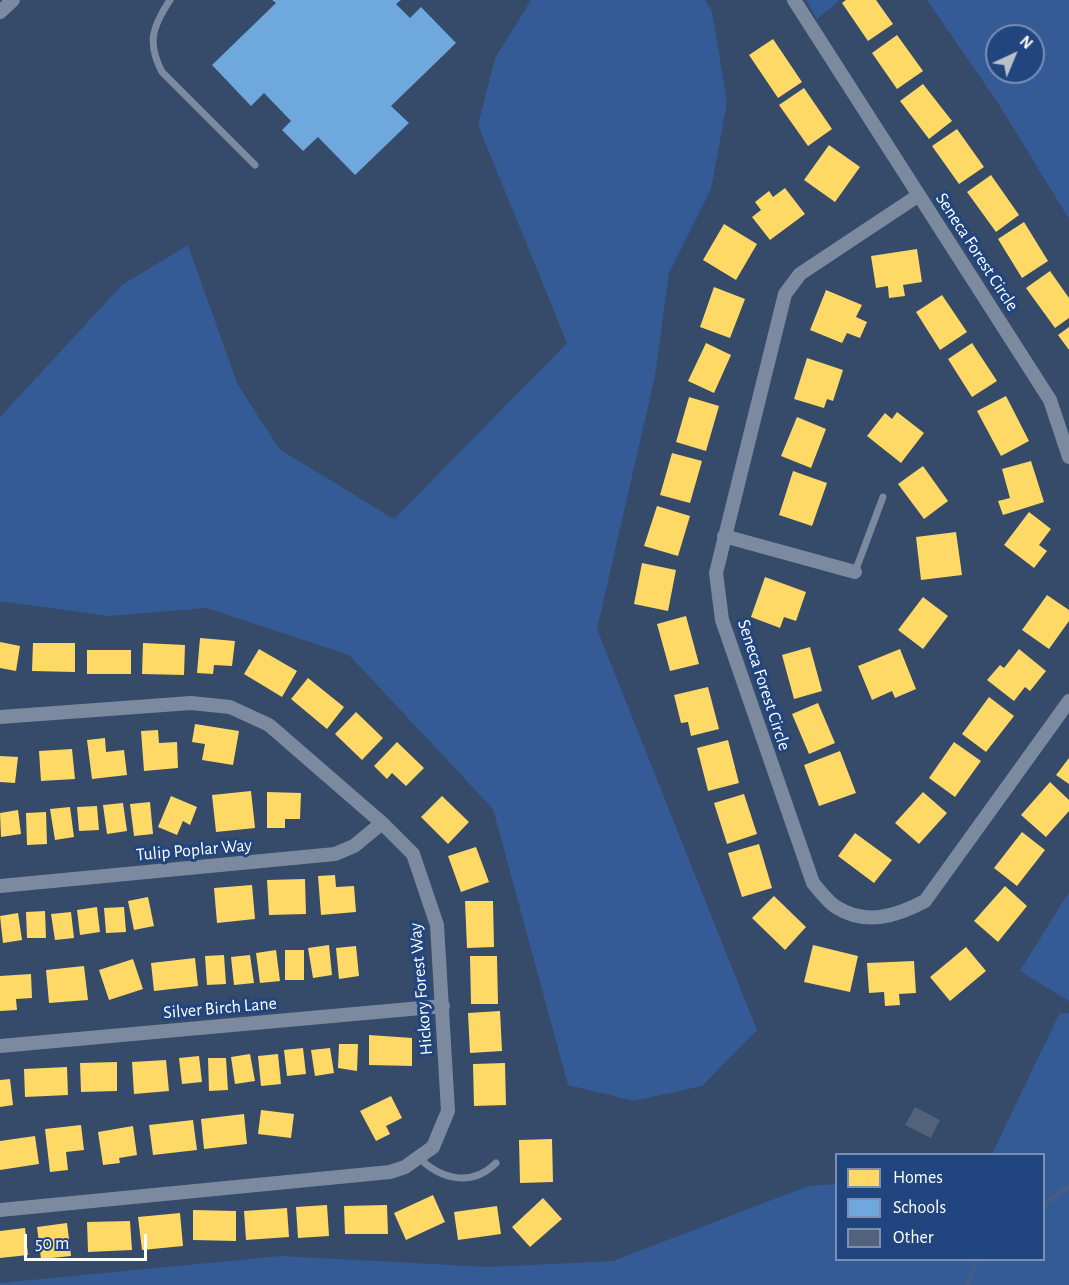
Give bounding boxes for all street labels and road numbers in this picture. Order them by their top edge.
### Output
street label: Seneca Forest Circle [931,189,1023,315]
street label: Seneca Forest Circle [733,617,795,753]
street label: Tulip Poplar Way [135,834,253,866]
street label: Hickory Forest Way [404,922,438,1056]
street label: Silver Birch Lane [162,992,278,1024]

